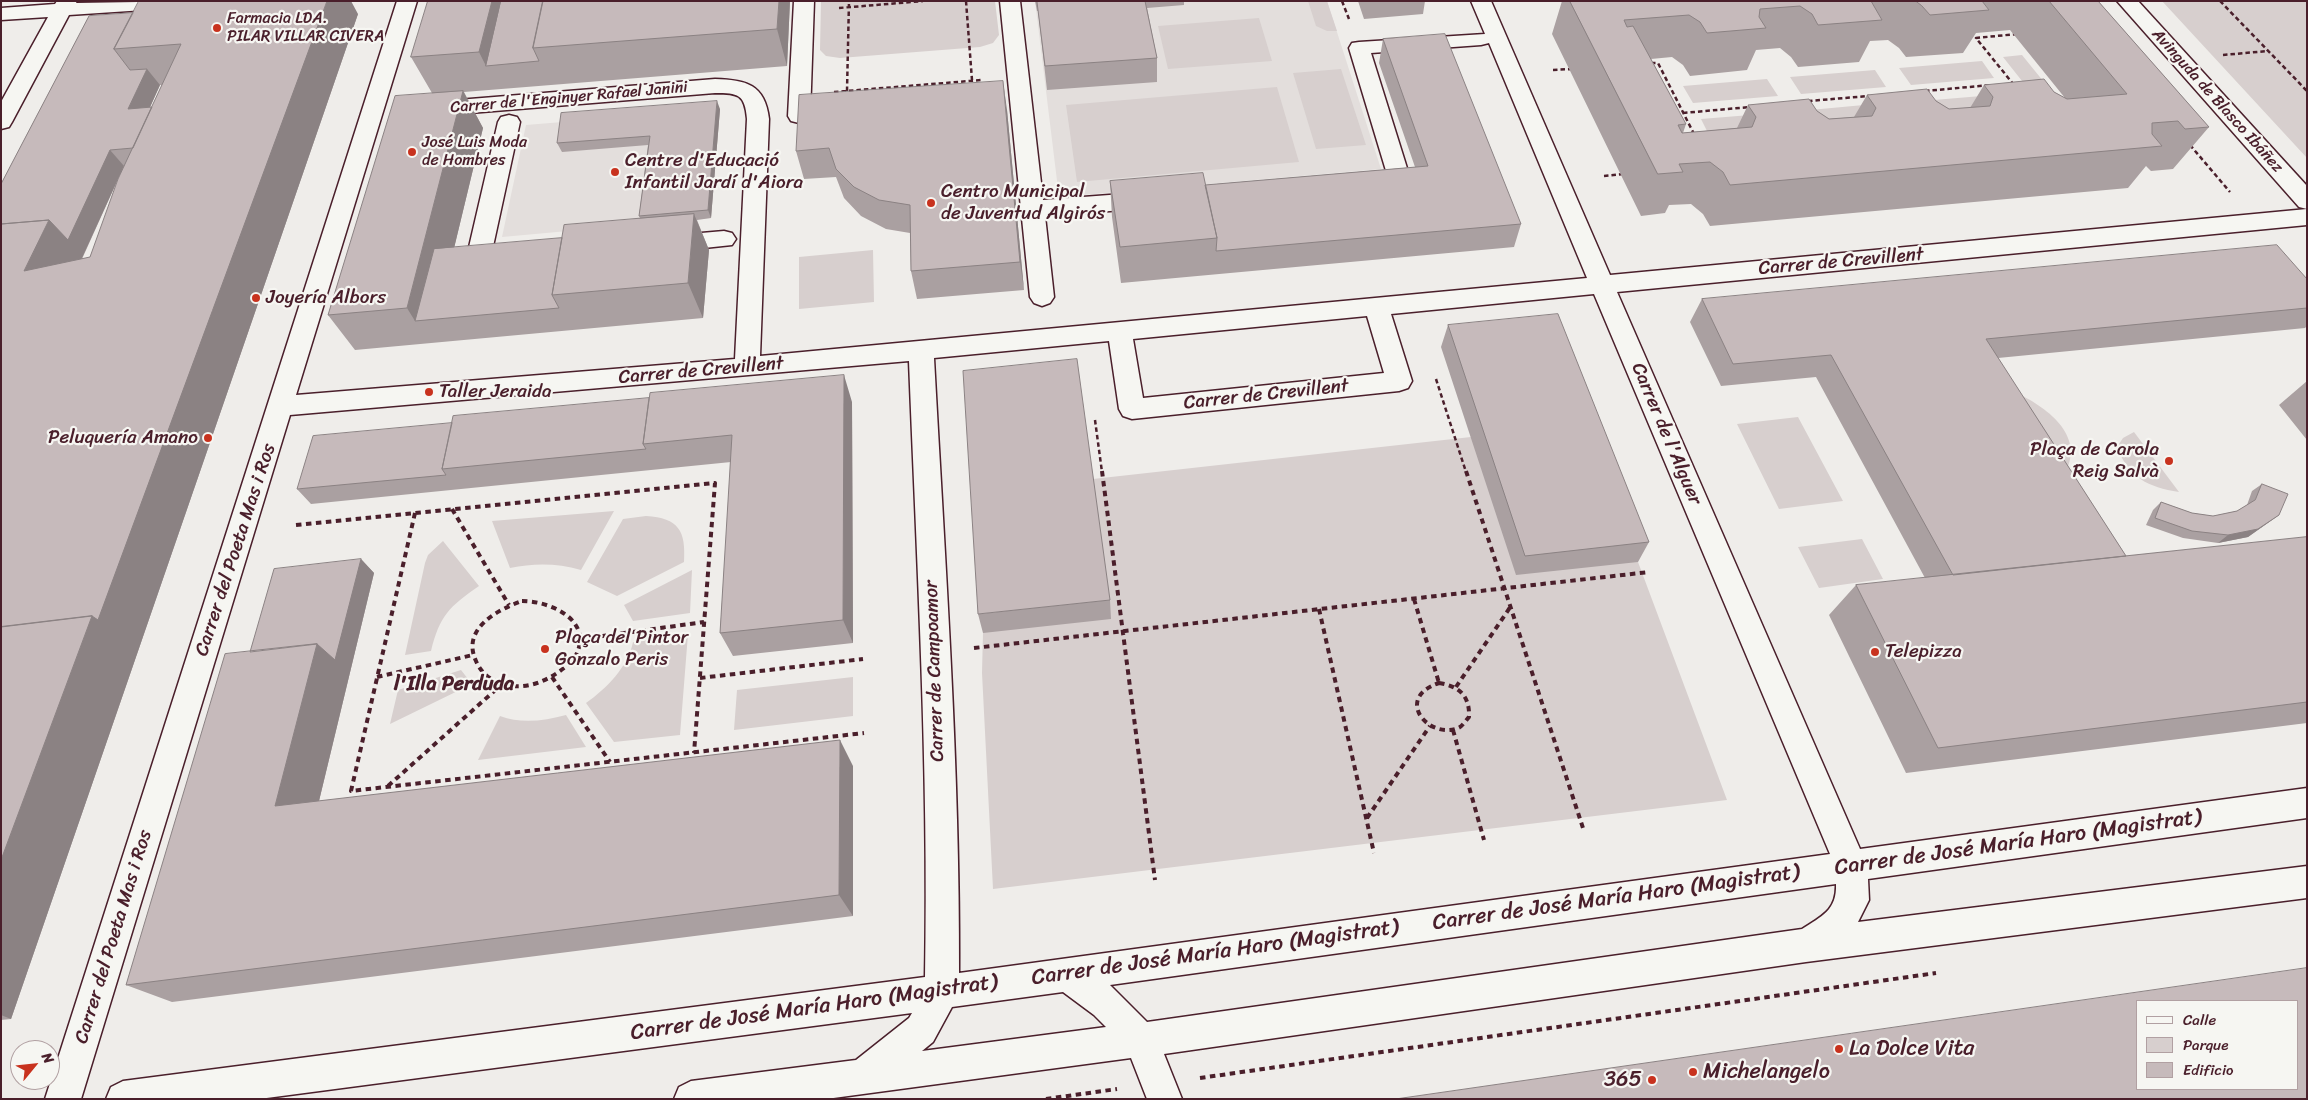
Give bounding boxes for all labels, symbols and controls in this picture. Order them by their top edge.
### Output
place label: Farmacia LDA. PILAR VILLAR CIVERA [227,9,384,47]
marker: Farmacia LDA. PILAR VILLAR CIVERA [211,22,223,34]
street label: Avinguda de Blasco Ibáñez [2147,25,2287,177]
street label: Carrer de l'Enginyer Rafael Janini [449,78,689,118]
place label: José Luis Moda de Hombres [422,133,527,171]
marker: José Luis Moda de Hombres [406,146,418,158]
place label: Centre d'Educació Infantil Jardí d'Aiora [625,150,803,194]
marker: Centre d'Educació Infantil Jardí d'Aiora [609,166,621,178]
place label: Centro Municipal de Juventud Algirós [941,181,1105,225]
marker: Centro Municipal de Juventud Algirós [925,197,937,209]
street label: Carrer de Crevillent [1758,243,1924,281]
place label: Joyería Albors [266,287,386,309]
marker: Joyería Albors [250,292,262,304]
street label: Carrer de Crevillent [618,352,784,390]
street label: Carrer de l'Alguer [1626,360,1706,508]
street label: Carrer de Crevillent [1182,375,1350,415]
place label: Taller Jeraida [439,381,552,403]
marker: Taller Jeraida [423,386,435,398]
place label: Peluquería Amano [48,427,198,449]
marker: Peluquería Amano [202,432,214,444]
place label: Plaça de Carola Reig Salvà [2030,439,2159,483]
street label: Carrer del Poeta Mas i Ros [191,441,281,659]
marker: Plaça de Carola Reig Salvà [2163,455,2175,467]
street label: Carrer de Campoamor [920,580,950,762]
place label: Plaça del Pintor Gonzalo Peris [555,627,688,671]
place label: Telepizza [1885,641,1962,663]
marker: Plaça del Pintor Gonzalo Peris [539,643,551,655]
marker: Telepizza [1869,646,1881,658]
district label: l'Illa Perduda [394,673,514,697]
street label: Carrer de José María Haro (Magistrat) [1833,804,2203,882]
street label: Carrer del Poeta Mas i Ros [71,827,157,1047]
street label: Carrer de José María Haro (Magistrat) [1431,859,1801,937]
street label: Carrer de José María Haro (Magistrat) [1030,914,1400,992]
street label: Carrer de José María Haro (Magistrat) [629,969,999,1047]
legend [2136,1000,2298,1090]
text: Calle [2183,1007,2216,1033]
text: Parque [2183,1032,2228,1058]
place label: La Dolce Vita [1849,1036,1974,1062]
north arrow [10,1040,60,1090]
marker: La Dolce Vita [1833,1043,1845,1055]
text: N [34,1048,61,1068]
text: Edificio [2183,1057,2234,1083]
place label: Michelangelo [1703,1059,1830,1085]
marker: Michelangelo [1687,1066,1699,1078]
place label: 365 [1604,1067,1642,1093]
marker: 365 [1646,1074,1658,1086]

